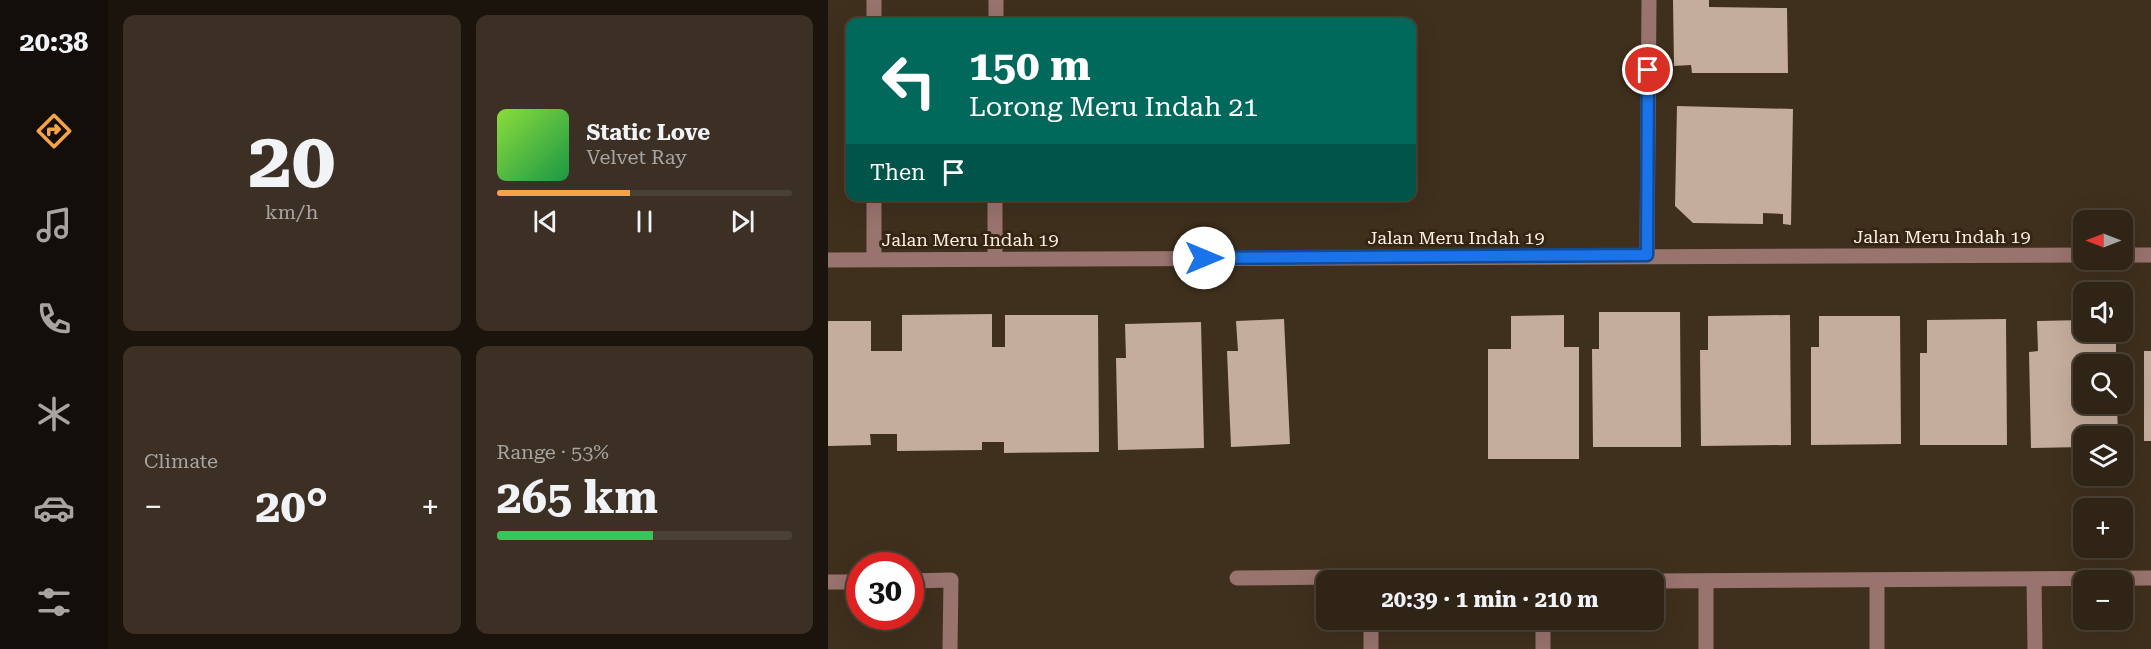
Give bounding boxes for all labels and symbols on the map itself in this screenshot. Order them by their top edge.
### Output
pin [1622,44,1673,95]
north arrow [2073,210,2133,270]
position arrow [1172,226,1236,290]
street label: Jalan Meru Indah 19 [1854,226,2031,247]
street label: Jalan Meru Indah 19 [1368,227,1545,248]
street label: Jalan Meru Indah 19 [882,229,1059,250]
speed limit sign: 30 [846,552,924,630]

